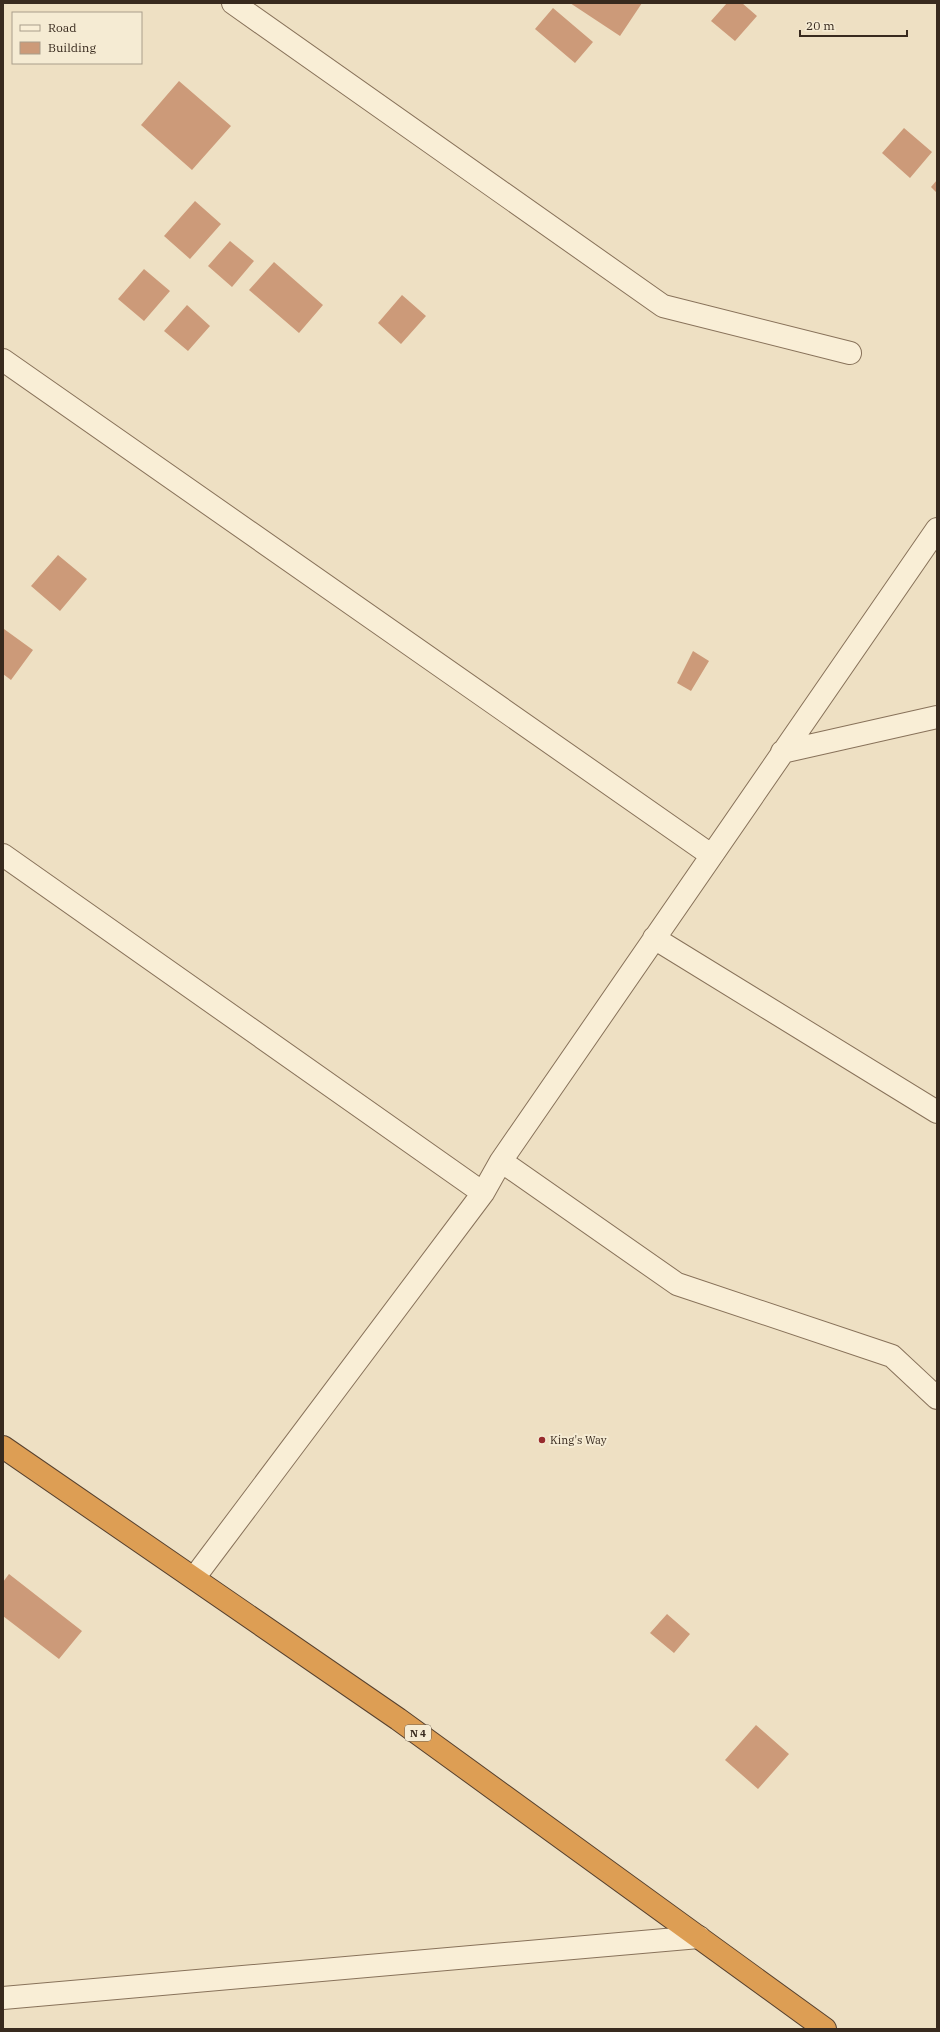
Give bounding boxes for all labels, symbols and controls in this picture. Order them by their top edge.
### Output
legend [12,12,142,64]
scale bar [800,12,907,38]
text: 20 m [806,18,835,33]
text: Road [48,20,77,35]
text: Building [48,40,96,55]
place label: King's Way [550,1433,607,1447]
marker: King's Way [537,1435,547,1445]
road number: N 4 [405,1725,431,1741]

